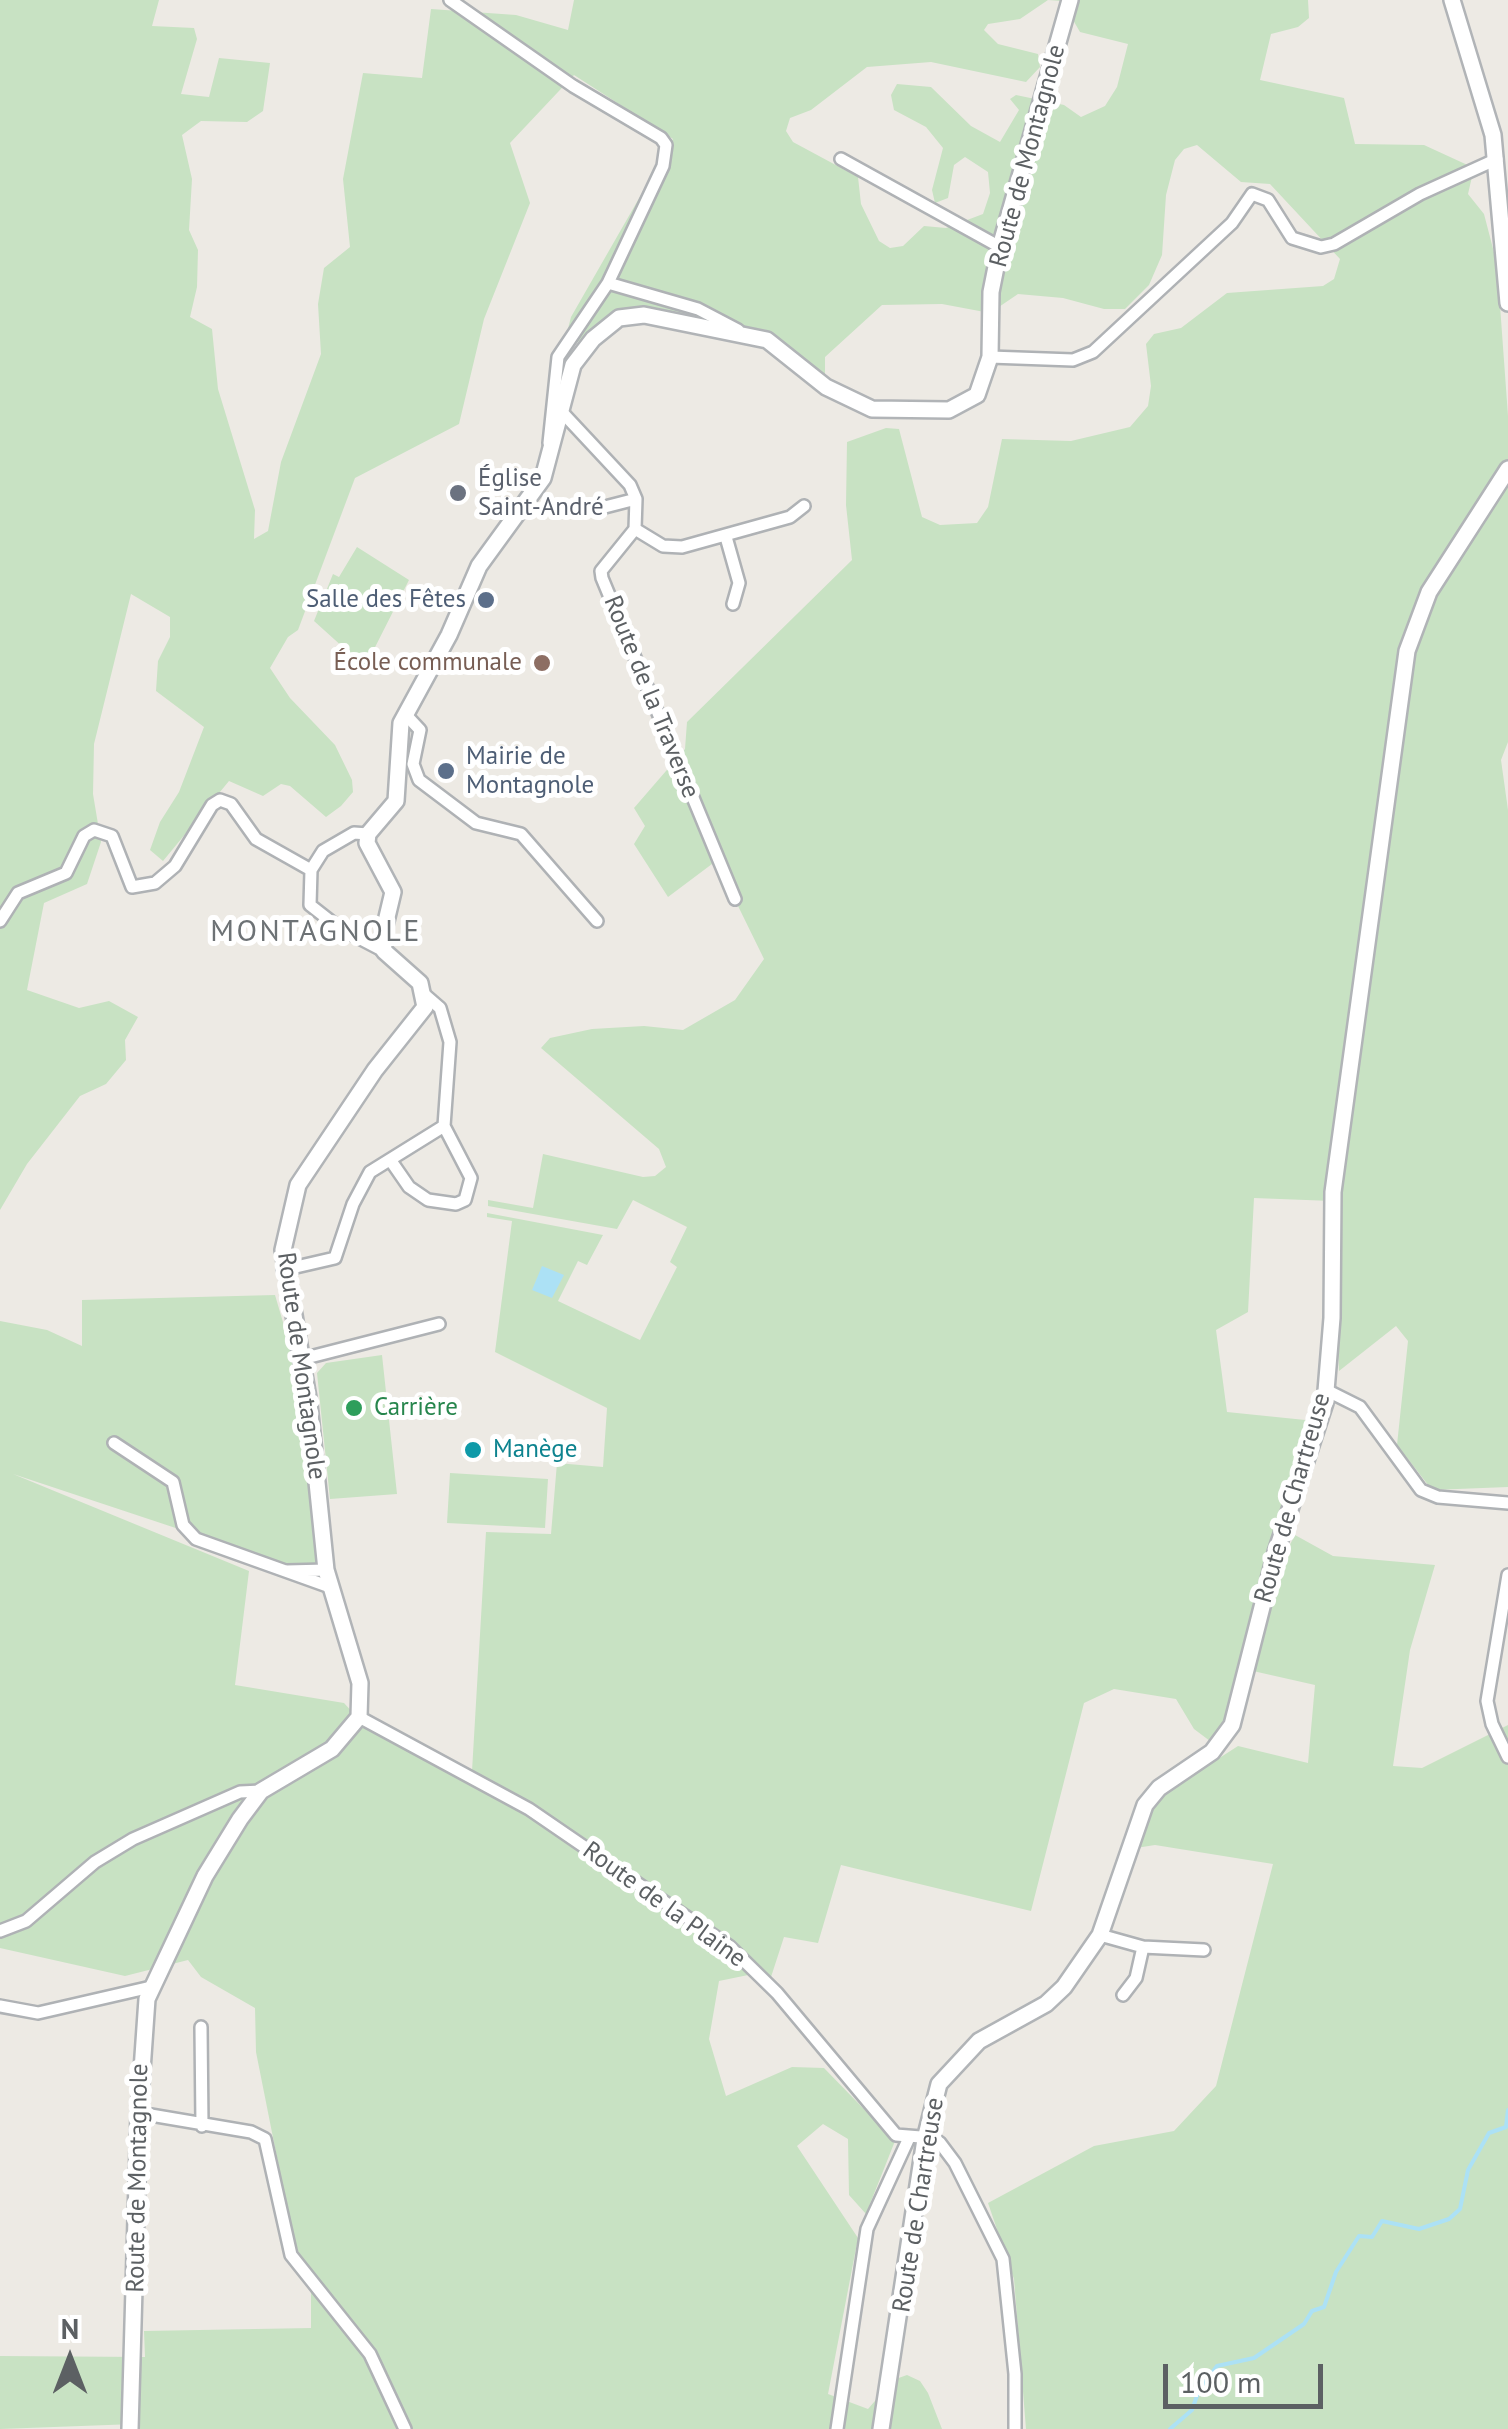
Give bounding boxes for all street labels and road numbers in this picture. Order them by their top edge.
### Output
street label: Route de Montagnole [984,41,1072,271]
street label: Route de la Traverse [597,591,705,803]
street label: Route de Montagnole [270,1250,332,1482]
street label: Route de Chartreuse [1249,1390,1337,1606]
street label: Route de la Plaine [577,1836,751,1974]
street label: Route de Montagnole [121,2063,155,2293]
street label: Route de Chartreuse [887,2096,951,2314]

